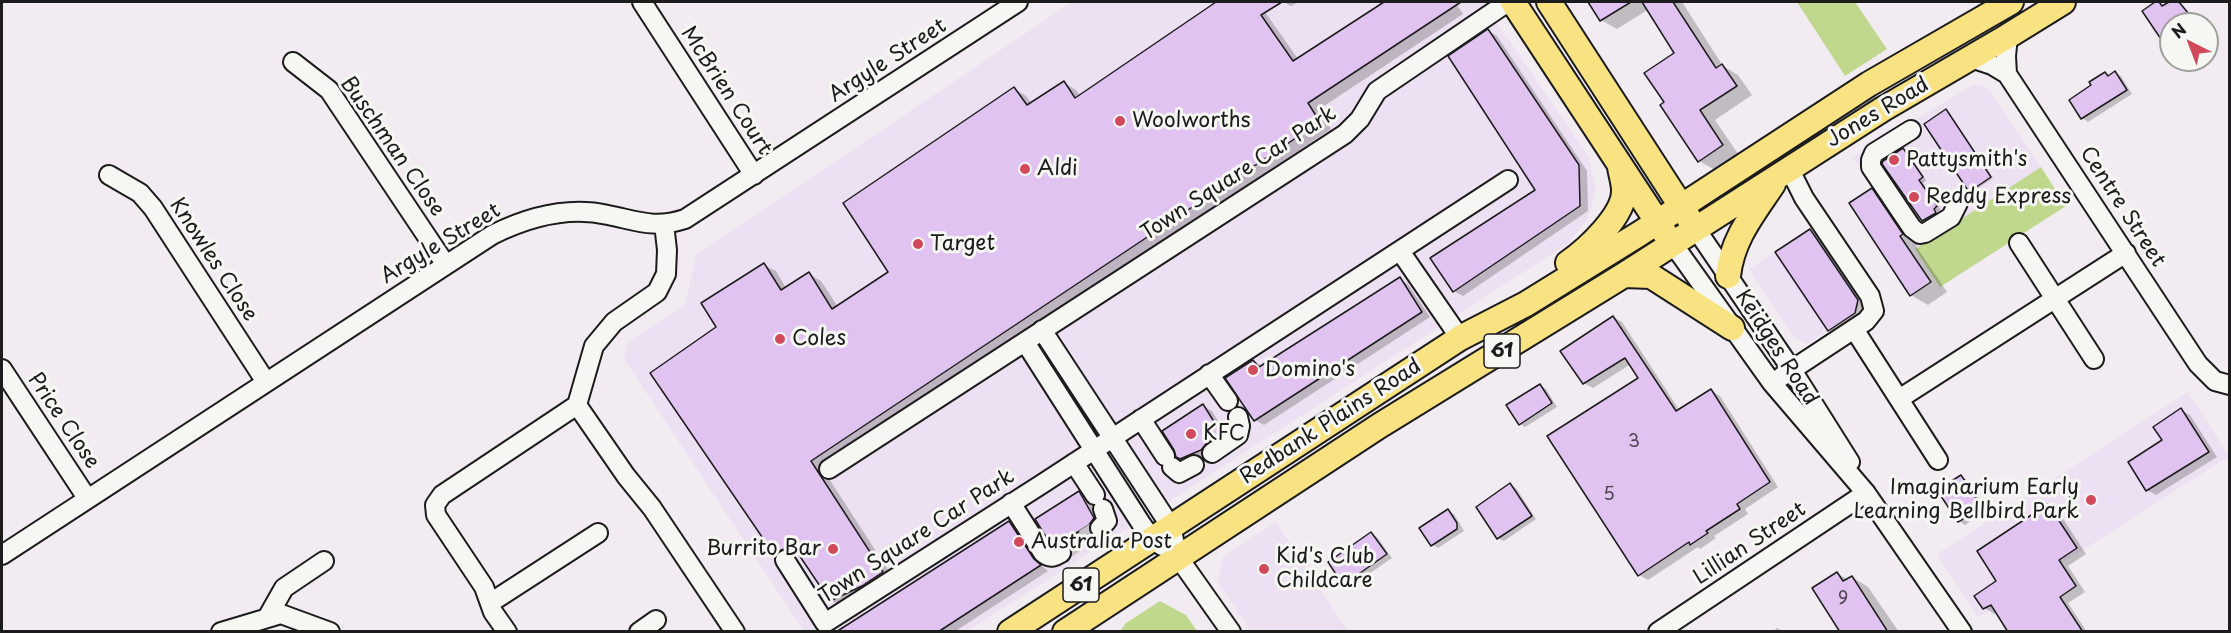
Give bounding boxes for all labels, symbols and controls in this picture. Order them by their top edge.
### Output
north arrow [2159,12,2219,72]
street label: Argyle Street [824,14,952,108]
text: N [2166,17,2191,43]
street label: McBrien Court [675,22,777,160]
street label: Buschman Close [334,72,450,222]
street label: Jones Road [1822,73,1934,153]
street label: Town Square Car Park [1137,101,1341,247]
place label: Woolworths [1132,108,1251,134]
marker: Woolworths [1113,114,1127,128]
street label: Centre Street [2074,142,2170,272]
place label: Pattysmith's [1906,147,2027,173]
marker: Pattysmith's [1887,153,1901,167]
place label: Aldi [1037,156,1078,182]
marker: Aldi [1018,162,1032,176]
place label: Reddy Express [1926,184,2071,210]
marker: Reddy Express [1907,190,1921,204]
street label: Knowles Close [164,194,262,326]
street label: Argyle Street [377,198,505,290]
place label: Target [930,231,995,257]
marker: Target [911,237,925,251]
street label: Keidges Road [1729,285,1823,411]
place label: Coles [792,326,846,352]
marker: Coles [773,332,787,346]
road number: 61 [1484,334,1520,368]
street label: Redbank Plains Road [1236,354,1426,490]
place label: Domino's [1265,357,1355,383]
marker: Domino's [1246,363,1260,377]
street label: Price Close [22,368,104,474]
place label: KFC [1203,421,1245,447]
marker: KFC [1184,427,1198,441]
house number: 3 [1628,431,1640,453]
street label: Town Square Car Park [815,464,1019,610]
place label: Imaginarium Early Learning Bellbird Park [1854,475,2079,525]
house number: 5 [1603,484,1615,506]
marker: Imaginarium Early Learning Bellbird Park [2084,493,2098,507]
street label: Lillian Street [1689,497,1811,591]
place label: Australia Post [1031,529,1172,555]
marker: Australia Post [1012,535,1026,549]
place label: Burrito Bar [706,536,821,562]
marker: Burrito Bar [826,542,840,556]
place label: Kid's Club Childcare [1276,544,1374,594]
marker: Kid's Club Childcare [1257,562,1271,576]
road number: 61 [1063,568,1099,602]
house number: 9 [1838,588,1848,610]

